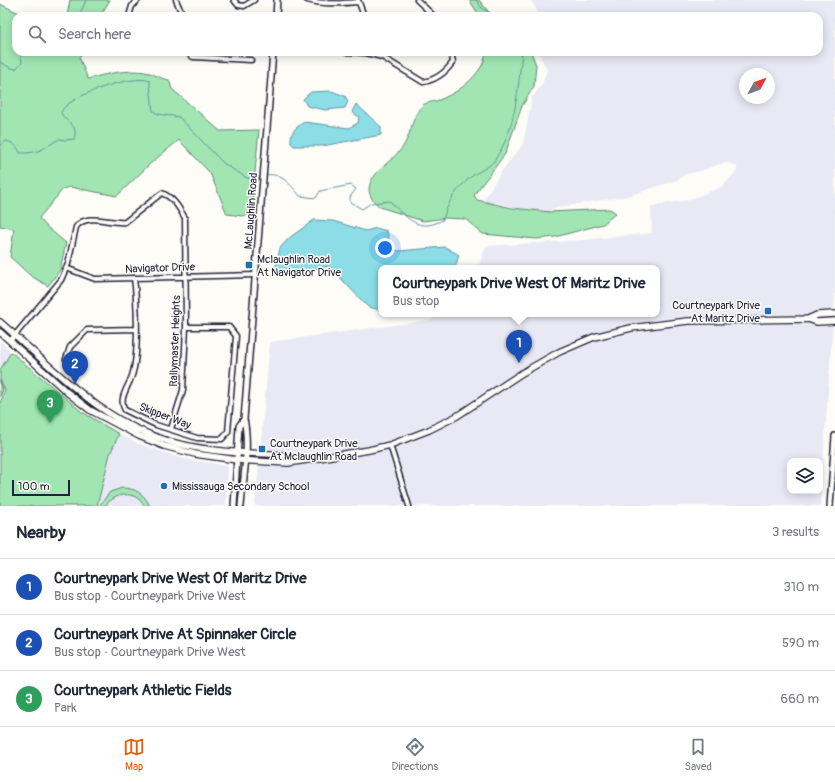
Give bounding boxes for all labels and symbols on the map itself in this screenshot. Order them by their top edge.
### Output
north arrow [739,68,775,104]
street label: McLaughlin Road [242,172,260,250]
your location [375,238,395,258]
place label: Mclaughlin Road At Navigator Drive [257,253,341,279]
street label: Navigator Drive [125,260,196,276]
marker: Mclaughlin Road At Navigator Drive [244,260,254,270]
street label: Rallymaster Heights [167,295,183,387]
place label: Courtneypark Drive At Maritz Drive [672,299,761,325]
marker: Courtneypark Drive At Maritz Drive [763,306,773,316]
pin: 1 [506,330,532,363]
pin: 2 [62,351,88,384]
pin: 3 [37,390,63,423]
street label: Skipper Way [137,400,193,432]
place label: Courtneypark Drive At Mclaughlin Road [270,437,358,463]
marker: Courtneypark Drive At Mclaughlin Road [257,444,267,454]
scale bar [12,478,70,497]
place label: Mississauga Secondary School [172,480,310,493]
marker: Mississauga Secondary School [159,481,169,491]

